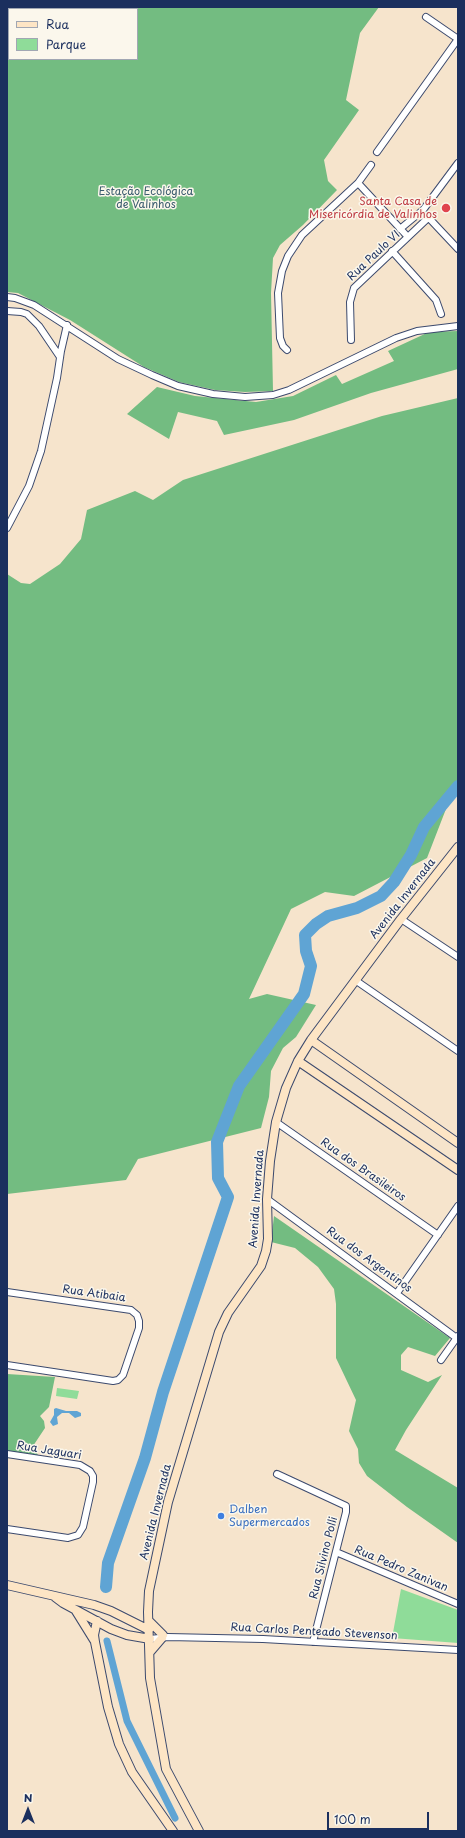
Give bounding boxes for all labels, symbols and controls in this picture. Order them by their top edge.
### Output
legend [8,8,138,60]
text: Rua [46,15,69,33]
text: Parque [46,35,86,53]
park label: Estação Ecológica de Valinhos [99,185,193,211]
place label: Santa Casa de Misericórdia de Valinhos [309,195,437,221]
marker: Santa Casa de Misericórdia de Valinhos [440,202,452,214]
street label: Rua Paulo VI [345,228,403,284]
street label: Avenida Invernada [368,856,438,942]
street label: Rua dos Brasileiros [318,1136,408,1204]
street label: Avenida Invernada [247,1150,267,1248]
street label: Rua dos Argentinos [324,1225,414,1295]
street label: Rua Atibaia [62,1283,126,1305]
street label: Rua Jaguari [16,1439,82,1463]
street label: Avenida Invernada [138,1463,174,1561]
place label: Dalben Supermercados [229,1503,310,1529]
marker: Dalben Supermercados [216,1511,226,1521]
street label: Rua Silvino Polli [307,1515,341,1601]
street label: Rua Pedro Zanivan [352,1543,450,1595]
street label: Rua Carlos Penteado Stevenson [230,1621,398,1643]
text: N [24,1789,32,1806]
north arrow [8,1790,48,1830]
scale bar [329,1804,431,1830]
text: 100 m [334,1810,371,1828]

